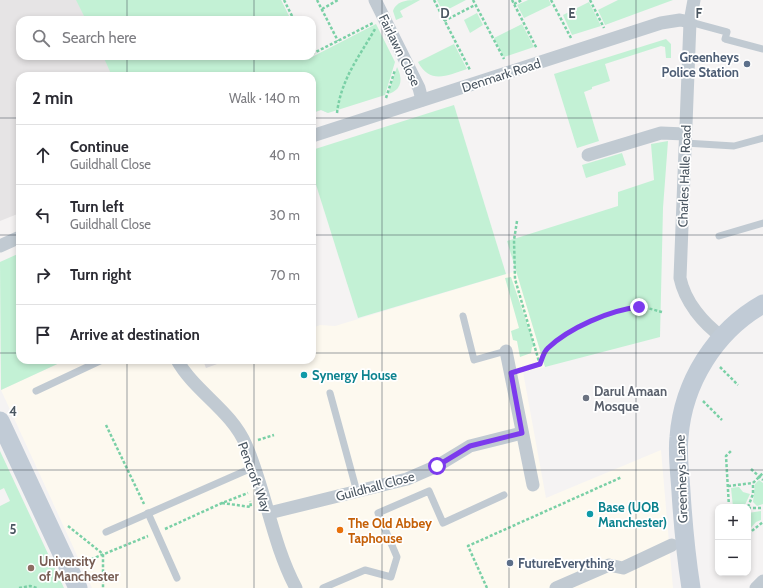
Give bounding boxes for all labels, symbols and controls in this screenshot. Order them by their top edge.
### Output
text: D [440,5,450,21]
text: E [568,5,576,21]
text: F [696,5,703,21]
street label: Fairlawn Close [376,11,424,89]
search box [16,16,316,60]
icon: search [30,27,52,49]
text: Search here [62,29,137,47]
place label: Greenheys Police Station [662,49,739,80]
street label: Denmark Road [460,55,542,95]
marker: Greenheys Police Station [742,59,752,69]
text: 2 min [32,88,73,108]
text: Walk · 140 m [229,90,300,106]
street label: Charles Halle Road [674,124,694,228]
text: Continue [70,138,129,156]
icon: ahead [32,144,54,166]
text: 40 m [269,147,300,163]
text: Guildhall Close [70,156,151,172]
text: Turn left [70,198,124,216]
icon: left [32,204,54,226]
text: 30 m [270,207,300,223]
text: Guildhall Close [70,216,151,232]
icon: right [32,264,54,286]
text: Turn right [70,266,131,284]
text: 70 m [270,267,300,283]
route end [630,298,648,316]
icon: arrive [32,324,54,346]
text: Arrive at destination [70,326,200,344]
place label: Synergy House [312,367,397,383]
marker: Synergy House [299,370,309,380]
place label: Darul Amaan Mosque [594,383,667,414]
marker: Darul Amaan Mosque [581,393,591,403]
text: 4 [9,403,17,419]
street label: Greenheys Lane [671,434,691,523]
street label: Pencroft Way [235,439,275,515]
route start [428,457,446,475]
street label: Guildhall Close [334,468,417,504]
place label: Base (UOB Manchester) [598,499,667,530]
map controls [715,504,751,576]
button: + [715,504,751,540]
marker: Base (UOB Manchester) [585,509,595,519]
place label: The Old Abbey Taphouse [348,515,432,546]
text: 5 [10,521,17,537]
marker: The Old Abbey Taphouse [335,525,345,535]
button: − [715,540,751,576]
place label: University of Manchester [39,553,120,584]
place label: FutureEverything [518,555,615,571]
marker: FutureEverything [505,558,515,568]
marker: University of Manchester [26,563,36,573]

